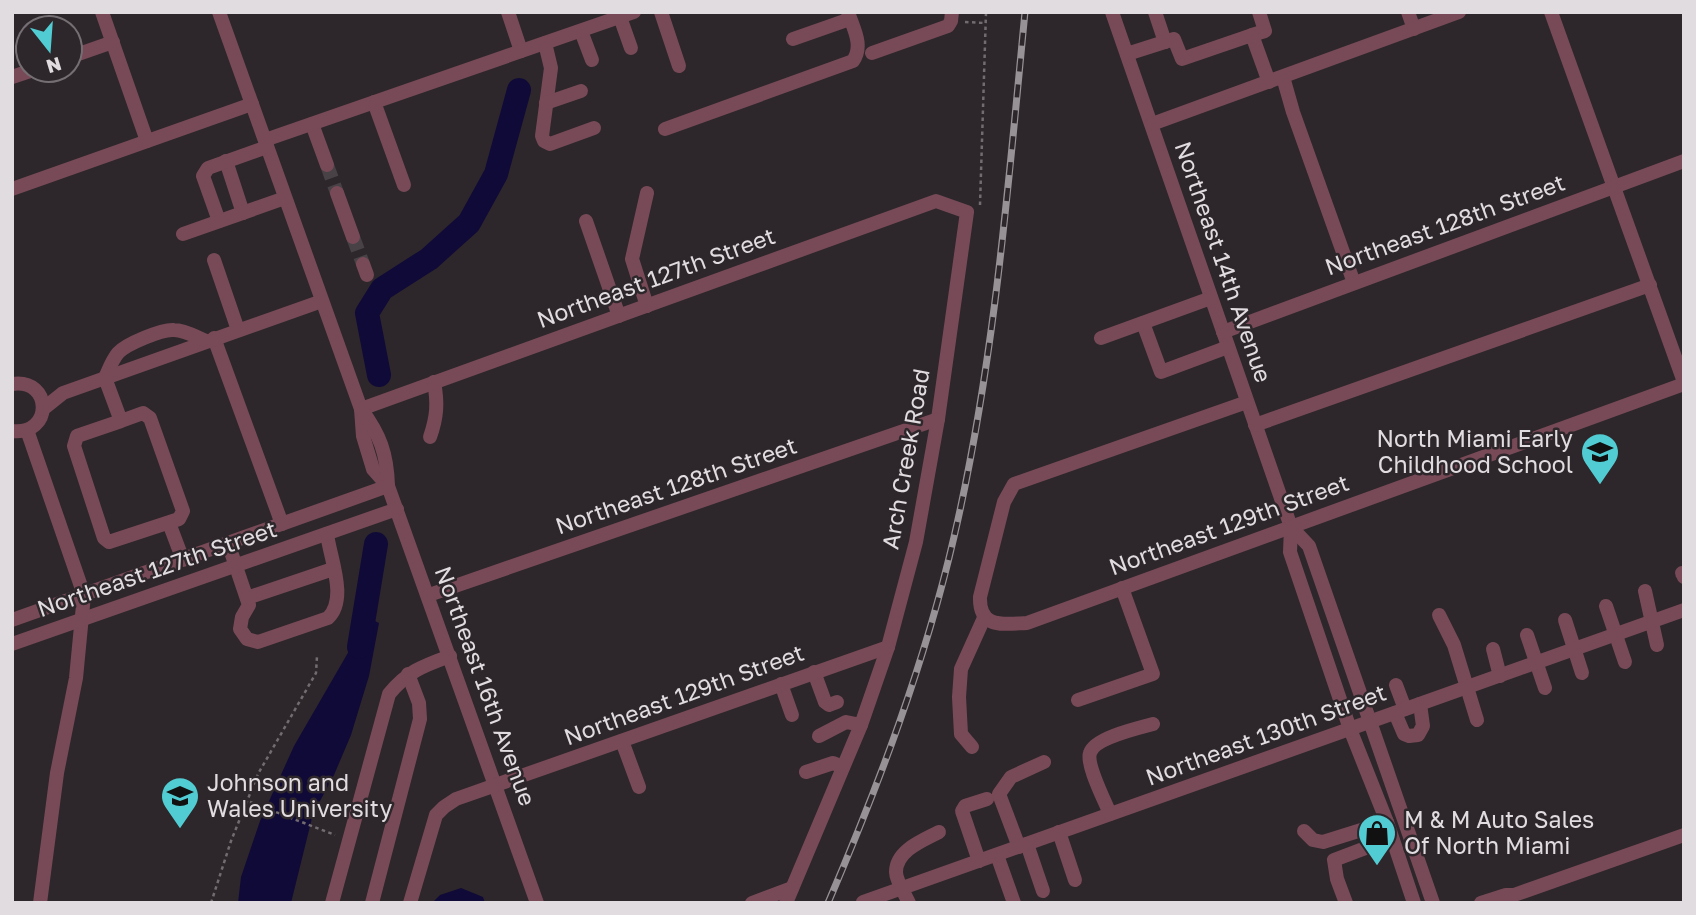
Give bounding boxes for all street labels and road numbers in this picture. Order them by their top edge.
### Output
street label: Northeast 14th Avenue [1170,138,1278,386]
street label: Northeast 128th Street [1321,168,1568,281]
street label: Northeast 127th Street [533,221,779,333]
street label: Arch Creek Road [875,366,935,551]
street label: Northeast 128th Street [551,431,800,540]
street label: Northeast 129th Street [1105,468,1352,581]
street label: Northeast 127th Street [33,514,280,622]
street label: Northeast 16th Avenue [430,562,542,809]
street label: Northeast 129th Street [560,638,807,751]
street label: Northeast 130th Street [1142,678,1390,791]

